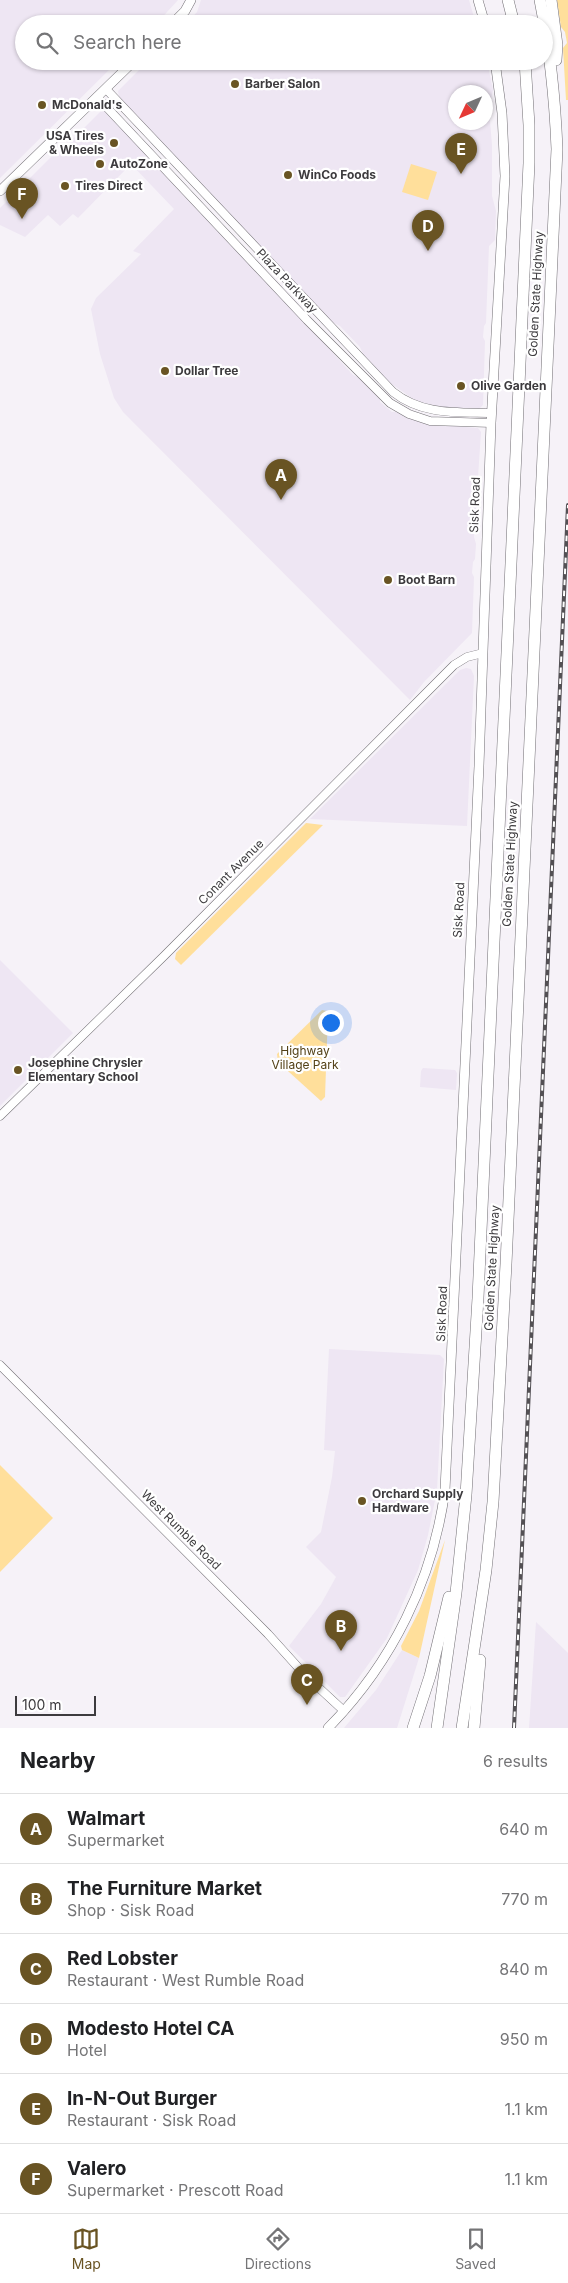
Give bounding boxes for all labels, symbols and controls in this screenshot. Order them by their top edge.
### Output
search box [15,15,553,70]
icon: search [33,29,61,57]
text: Search here [73,31,182,54]
place label: Barber Salon [245,76,320,91]
marker: Barber Salon [229,78,241,90]
north arrow [448,85,493,130]
place label: McDonald's [52,97,122,112]
marker: McDonald's [36,99,48,111]
place label: USA Tires & Wheels [46,128,104,157]
pin: E [445,133,477,174]
marker: USA Tires & Wheels [108,137,120,149]
place label: AutoZone [110,156,168,171]
marker: AutoZone [94,158,106,170]
place label: WinCo Foods [298,167,376,182]
marker: WinCo Foods [282,169,294,181]
pin: F [6,178,38,219]
place label: Tires Direct [75,178,143,193]
marker: Tires Direct [59,180,71,192]
pin: D [412,210,444,251]
street label: Golden State Highway [525,230,546,357]
street label: Plaza Parkway [254,245,321,316]
place label: Dollar Tree [175,363,238,378]
marker: Dollar Tree [159,365,171,377]
place label: Olive Garden [471,378,546,393]
marker: Olive Garden [455,380,467,392]
pin: A [265,459,297,500]
street label: Sisk Road [466,477,483,533]
place label: Boot Barn [398,572,455,587]
marker: Boot Barn [382,574,394,586]
street label: Golden State Highway [499,800,520,927]
street label: Conant Avenue [195,836,266,907]
street label: Sisk Road [450,882,467,938]
your location [318,1010,344,1036]
park label: Highway Village Park [271,1043,339,1072]
place label: Josephine Chrysler Elementary School [28,1055,143,1084]
marker: Josephine Chrysler Elementary School [12,1064,24,1076]
street label: Golden State Highway [481,1204,502,1331]
street label: Sisk Road [433,1286,450,1342]
place label: Orchard Supply Hardware [372,1486,464,1515]
street label: West Rumble Road [138,1487,224,1573]
marker: Orchard Supply Hardware [356,1495,368,1507]
pin: B [325,1610,357,1651]
pin: C [291,1664,323,1705]
scale bar [15,1693,96,1716]
text: 100 m [22,1696,62,1713]
text: Nearby [20,1748,95,1773]
text: 6 results [483,1751,548,1771]
text: Walmart [67,1807,145,1830]
text: A [30,1819,42,1839]
text: 640 m [499,1819,548,1839]
text: Supermarket [67,1830,164,1850]
text: The Furniture Market [67,1877,262,1900]
text: B [31,1889,41,1909]
text: 770 m [501,1889,548,1909]
text: Shop · Sisk Road [67,1900,194,1920]
text: Red Lobster [67,1947,178,1970]
text: C [30,1959,42,1979]
text: 840 m [499,1959,548,1979]
text: Restaurant · West Rumble Road [67,1970,304,1990]
text: Modesto Hotel CA [67,2017,235,2040]
text: D [30,2029,42,2049]
text: 950 m [500,2029,548,2049]
text: Hotel [67,2040,107,2060]
text: In-N-Out Burger [67,2087,217,2110]
text: E [31,2099,41,2119]
text: 1.1 km [504,2099,548,2119]
text: Restaurant · Sisk Road [67,2110,236,2130]
text: Valero [67,2157,127,2180]
text: F [31,2169,41,2189]
text: 1.1 km [504,2169,548,2189]
text: Supermarket · Prescott Road [67,2180,284,2200]
tab: Map [72,2225,101,2272]
tab: Directions [245,2225,311,2272]
tab: Saved [455,2225,496,2272]

